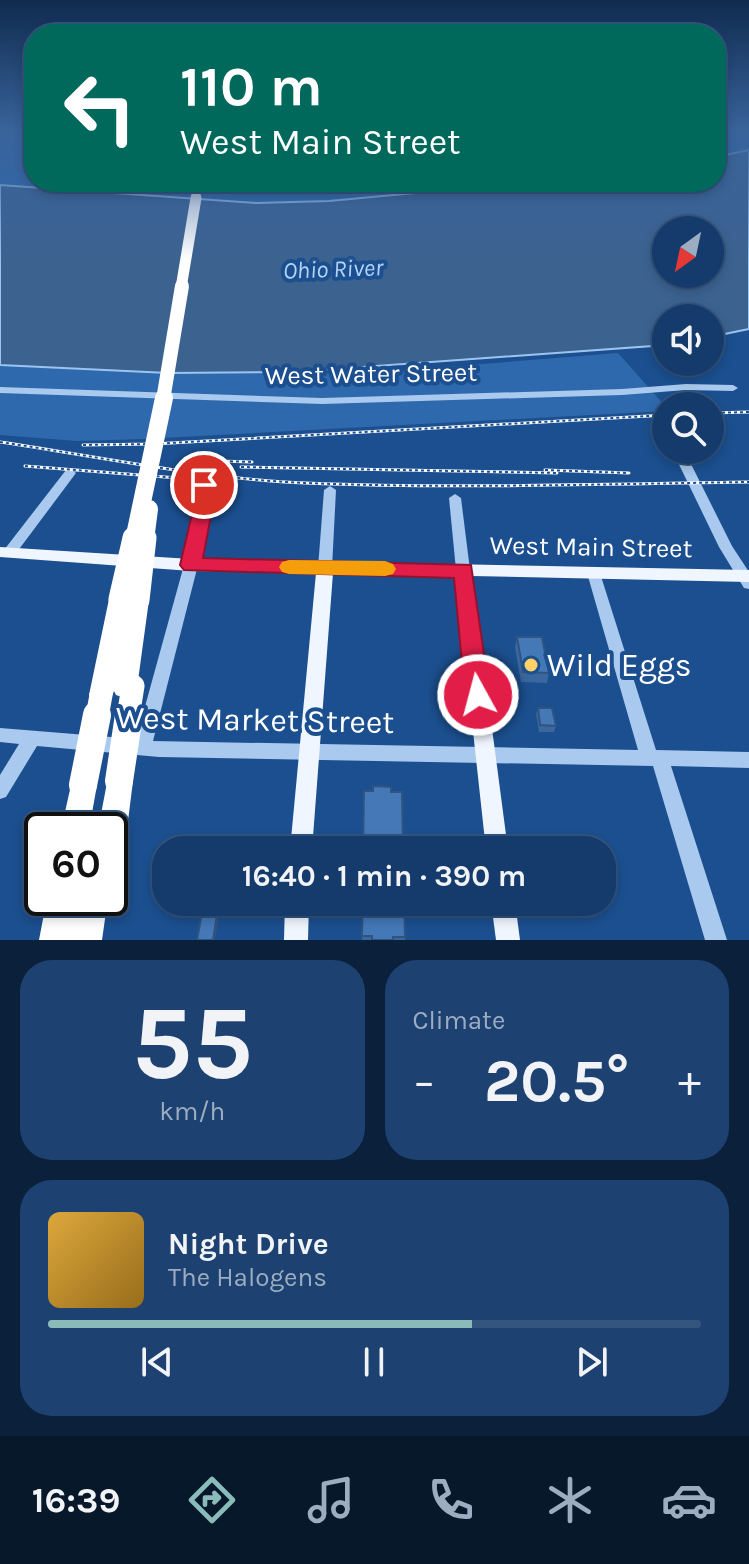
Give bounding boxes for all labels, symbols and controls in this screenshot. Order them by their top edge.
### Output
text: 110 m [180,54,323,119]
icon: left [48,56,152,160]
text: West Main Street [180,121,461,163]
north arrow [652,216,724,288]
map controls [652,216,724,464]
water label: Ohio River [282,253,384,285]
button: sound [652,304,724,376]
street label: West Water Street [265,357,478,391]
button: search [652,392,724,464]
pin [170,451,238,519]
icon: arrive [182,463,226,507]
street label: West Main Street [489,530,693,564]
place label: Wild Eggs [547,647,692,684]
position arrow [436,653,520,737]
marker: Wild Eggs [522,656,540,674]
street label: West Market Street [115,699,395,741]
speed limit sign: 60 [24,812,128,916]
text: 16:40 · 1 min · 390 m [242,858,526,894]
text: 55 [132,983,253,1104]
text: Climate [413,1005,505,1036]
text: 20.5° [484,1046,629,1116]
text: − [413,1056,436,1107]
text: + [678,1056,701,1107]
text: km/h [159,1096,225,1127]
text: Night Drive [168,1226,329,1262]
text: The Halogens [168,1262,327,1293]
icon: previous [135,1340,179,1384]
icon: pause [352,1340,396,1384]
icon: next [570,1340,614,1384]
icon: directions [184,1472,240,1528]
icon: music [303,1472,359,1528]
icon: phone [423,1472,479,1528]
icon: climate [542,1472,598,1528]
icon: car [661,1472,717,1528]
text: 16:39 [32,1479,120,1521]

